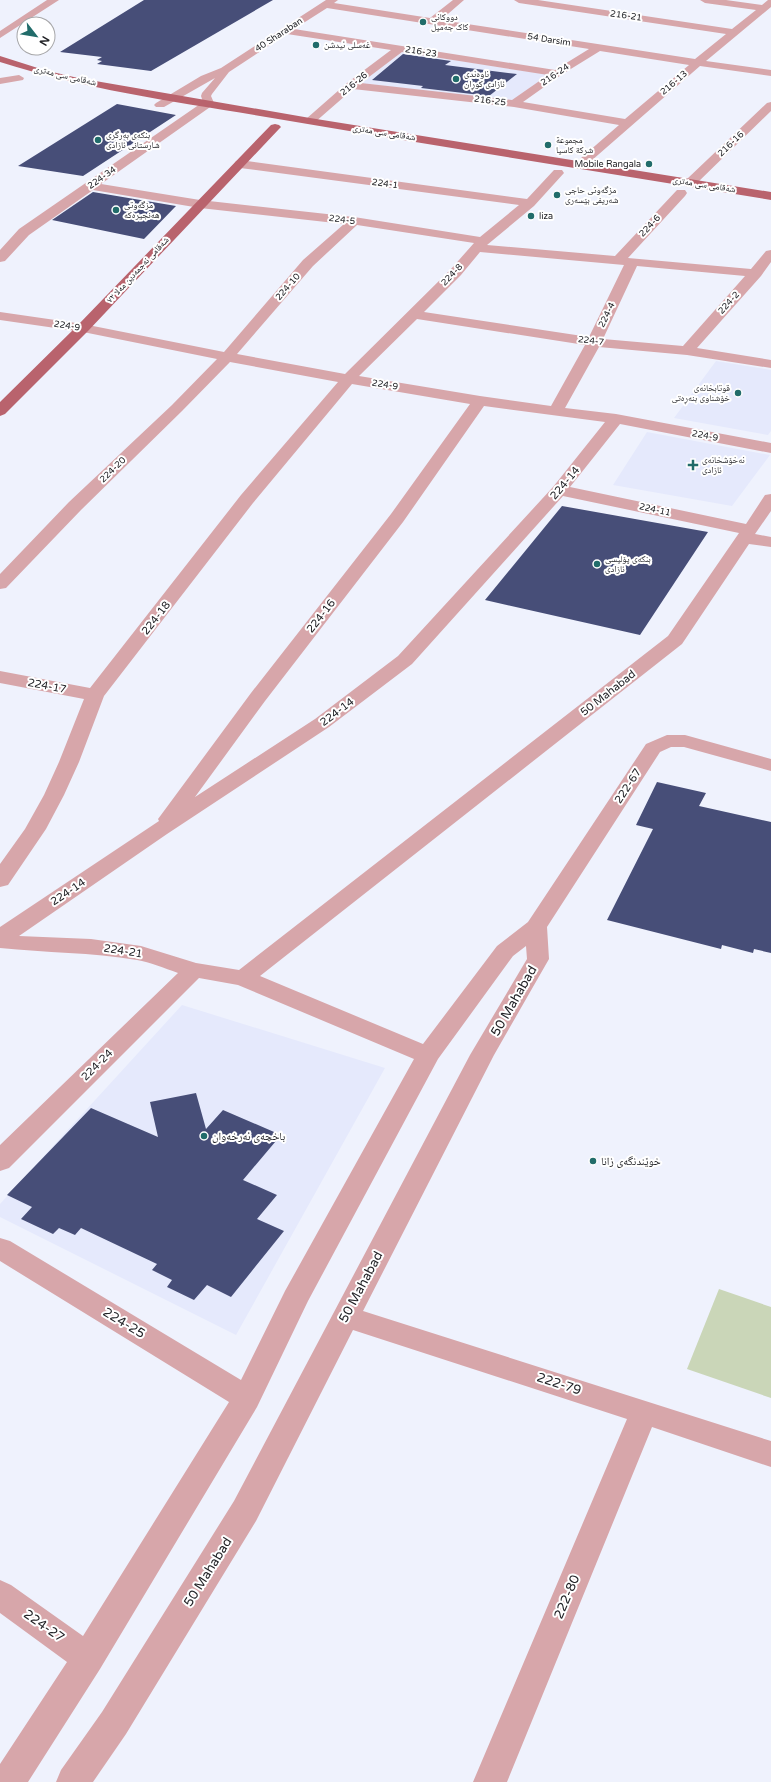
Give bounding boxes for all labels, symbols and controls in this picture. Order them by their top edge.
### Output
street label: 216-21 [609,8,643,24]
place label: دووکانی کاک جەمیل [431,12,469,33]
north arrow [16,16,56,56]
street label: 40 Sharaban [253,16,305,54]
marker: دووکانی کاک جەمیل [418,17,428,27]
street label: 54 Darsim [527,31,571,49]
text: N [36,34,52,48]
marker: غەسلی ئیدشن [311,40,321,50]
place label: غەسلی ئیدشن [324,40,371,51]
street label: 216-23 [404,44,438,60]
street label: 216-24 [539,61,572,88]
street label: شەقامی سی مەتری [33,63,97,89]
street label: 216-13 [658,68,690,98]
street label: 216-26 [338,69,370,98]
place label: ناوەندی ئازادی کوڕان [464,69,505,90]
marker: ناوەندی ئازادی کوڕان [451,74,461,84]
street label: 216-25 [473,94,507,108]
street label: شەقامی سی مەتری [352,123,416,143]
street label: 216-16 [716,129,747,159]
place label: بنکەی بەرگری شارستانی ئازادی [106,130,160,151]
marker: بنکەی بەرگری شارستانی ئازادی [93,135,103,145]
place label: مجموعة شرکة کاسیا [556,135,593,156]
marker: مجموعة شرکة کاسیا [543,140,553,150]
place label: Mobile Rangala [574,159,641,170]
marker: Mobile Rangala [644,159,654,169]
street label: 224-34 [86,164,119,192]
street label: شەقامی سی مەتری [672,175,736,195]
street label: 224-1 [371,177,399,191]
place label: مزگەوتی حاجی شەریفی بێسەری [565,185,618,206]
marker: مزگەوتی حاجی شەریفی بێسەری [552,190,562,200]
place label: مزگەوتی ھەنجیرەکە [124,200,160,221]
marker: مزگەوتی ھەنجیرەکە [111,205,121,215]
marker: liza [526,211,536,221]
place label: liza [539,211,553,222]
street label: 224-6 [637,212,663,239]
street label: 224-5 [328,213,356,227]
street label: شەقامی نەجمەدین مەلا ٧٢ [105,235,172,305]
street label: 224-8 [439,261,465,288]
street label: 224-10 [273,271,303,303]
street label: 224-2 [716,290,742,316]
street label: 224-4 [596,300,618,329]
street label: 224-9 [53,319,81,334]
street label: 224-7 [577,334,605,348]
street label: 224-9 [371,378,399,393]
place label: قوتابخانەی خۆشناوی بنەڕەتی [672,383,730,404]
marker: قوتابخانەی خۆشناوی بنەڕەتی [733,388,743,398]
street label: 224-9 [691,428,719,444]
street label: 224-20 [98,455,129,485]
place label: نەخۆشخانەی ئازادی [702,455,745,476]
marker: نەخۆشخانەی ئازادی [687,459,699,471]
street label: 224-14 [547,464,583,502]
street label: 224-11 [638,501,672,519]
place label: بنکەی پۆلیسی ئازادی [605,554,651,575]
marker: بنکەی پۆلیسی ئازادی [592,559,602,569]
street label: 224-16 [304,597,338,635]
street label: 224-18 [139,599,173,637]
street label: 50 Mahabad [578,667,638,719]
street label: 224-17 [27,676,68,696]
street label: 224-14 [317,695,357,729]
street label: 222-67 [612,766,644,806]
street label: 224-14 [48,876,88,908]
street label: 224-21 [103,942,143,960]
street label: 50 Mahabad [487,963,541,1039]
street label: 224-24 [79,1047,115,1083]
place label: باخچەی ئەرخەوان [212,1130,285,1143]
marker: باخچەی ئەرخەوان [199,1131,209,1141]
place label: خوێندنگەی زانا [601,1155,661,1168]
marker: خوێندنگەی زانا [588,1156,598,1166]
street label: 50 Mahabad [336,1249,386,1325]
street label: 224-25 [100,1304,148,1342]
street label: 222-79 [535,1369,583,1399]
street label: 50 Mahabad [180,1534,236,1610]
street label: 222-80 [551,1573,583,1621]
street label: 224-27 [20,1606,68,1646]

